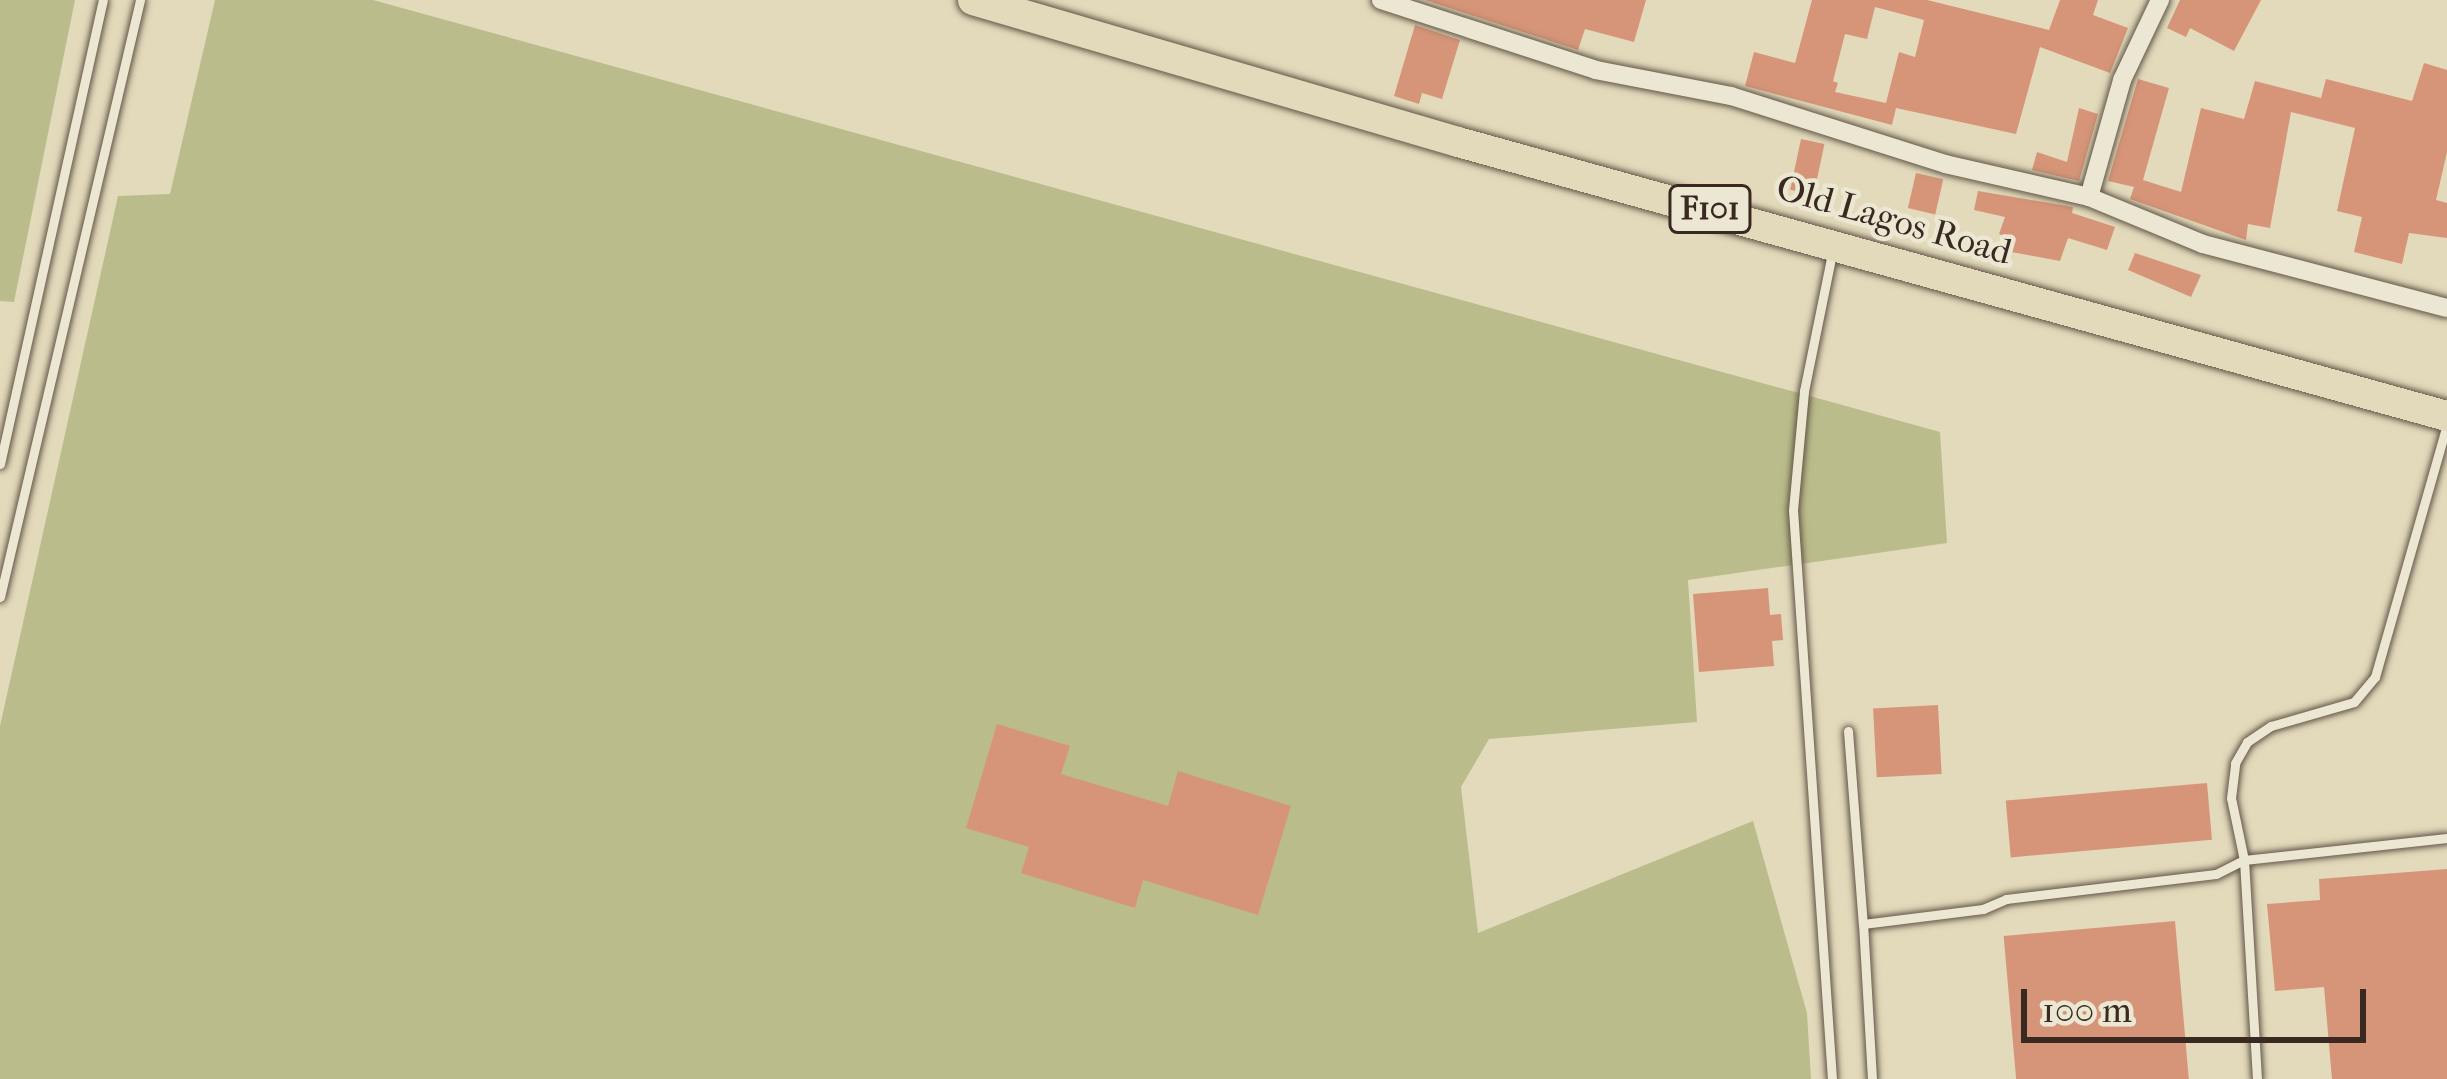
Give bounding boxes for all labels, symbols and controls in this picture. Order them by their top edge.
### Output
street label: Old Lagos Road [1771,166,2017,274]
road number: F101 [1668,182,1752,236]
scale bar [2027,965,2372,1039]
text: 100 m [2042,989,2132,1031]

